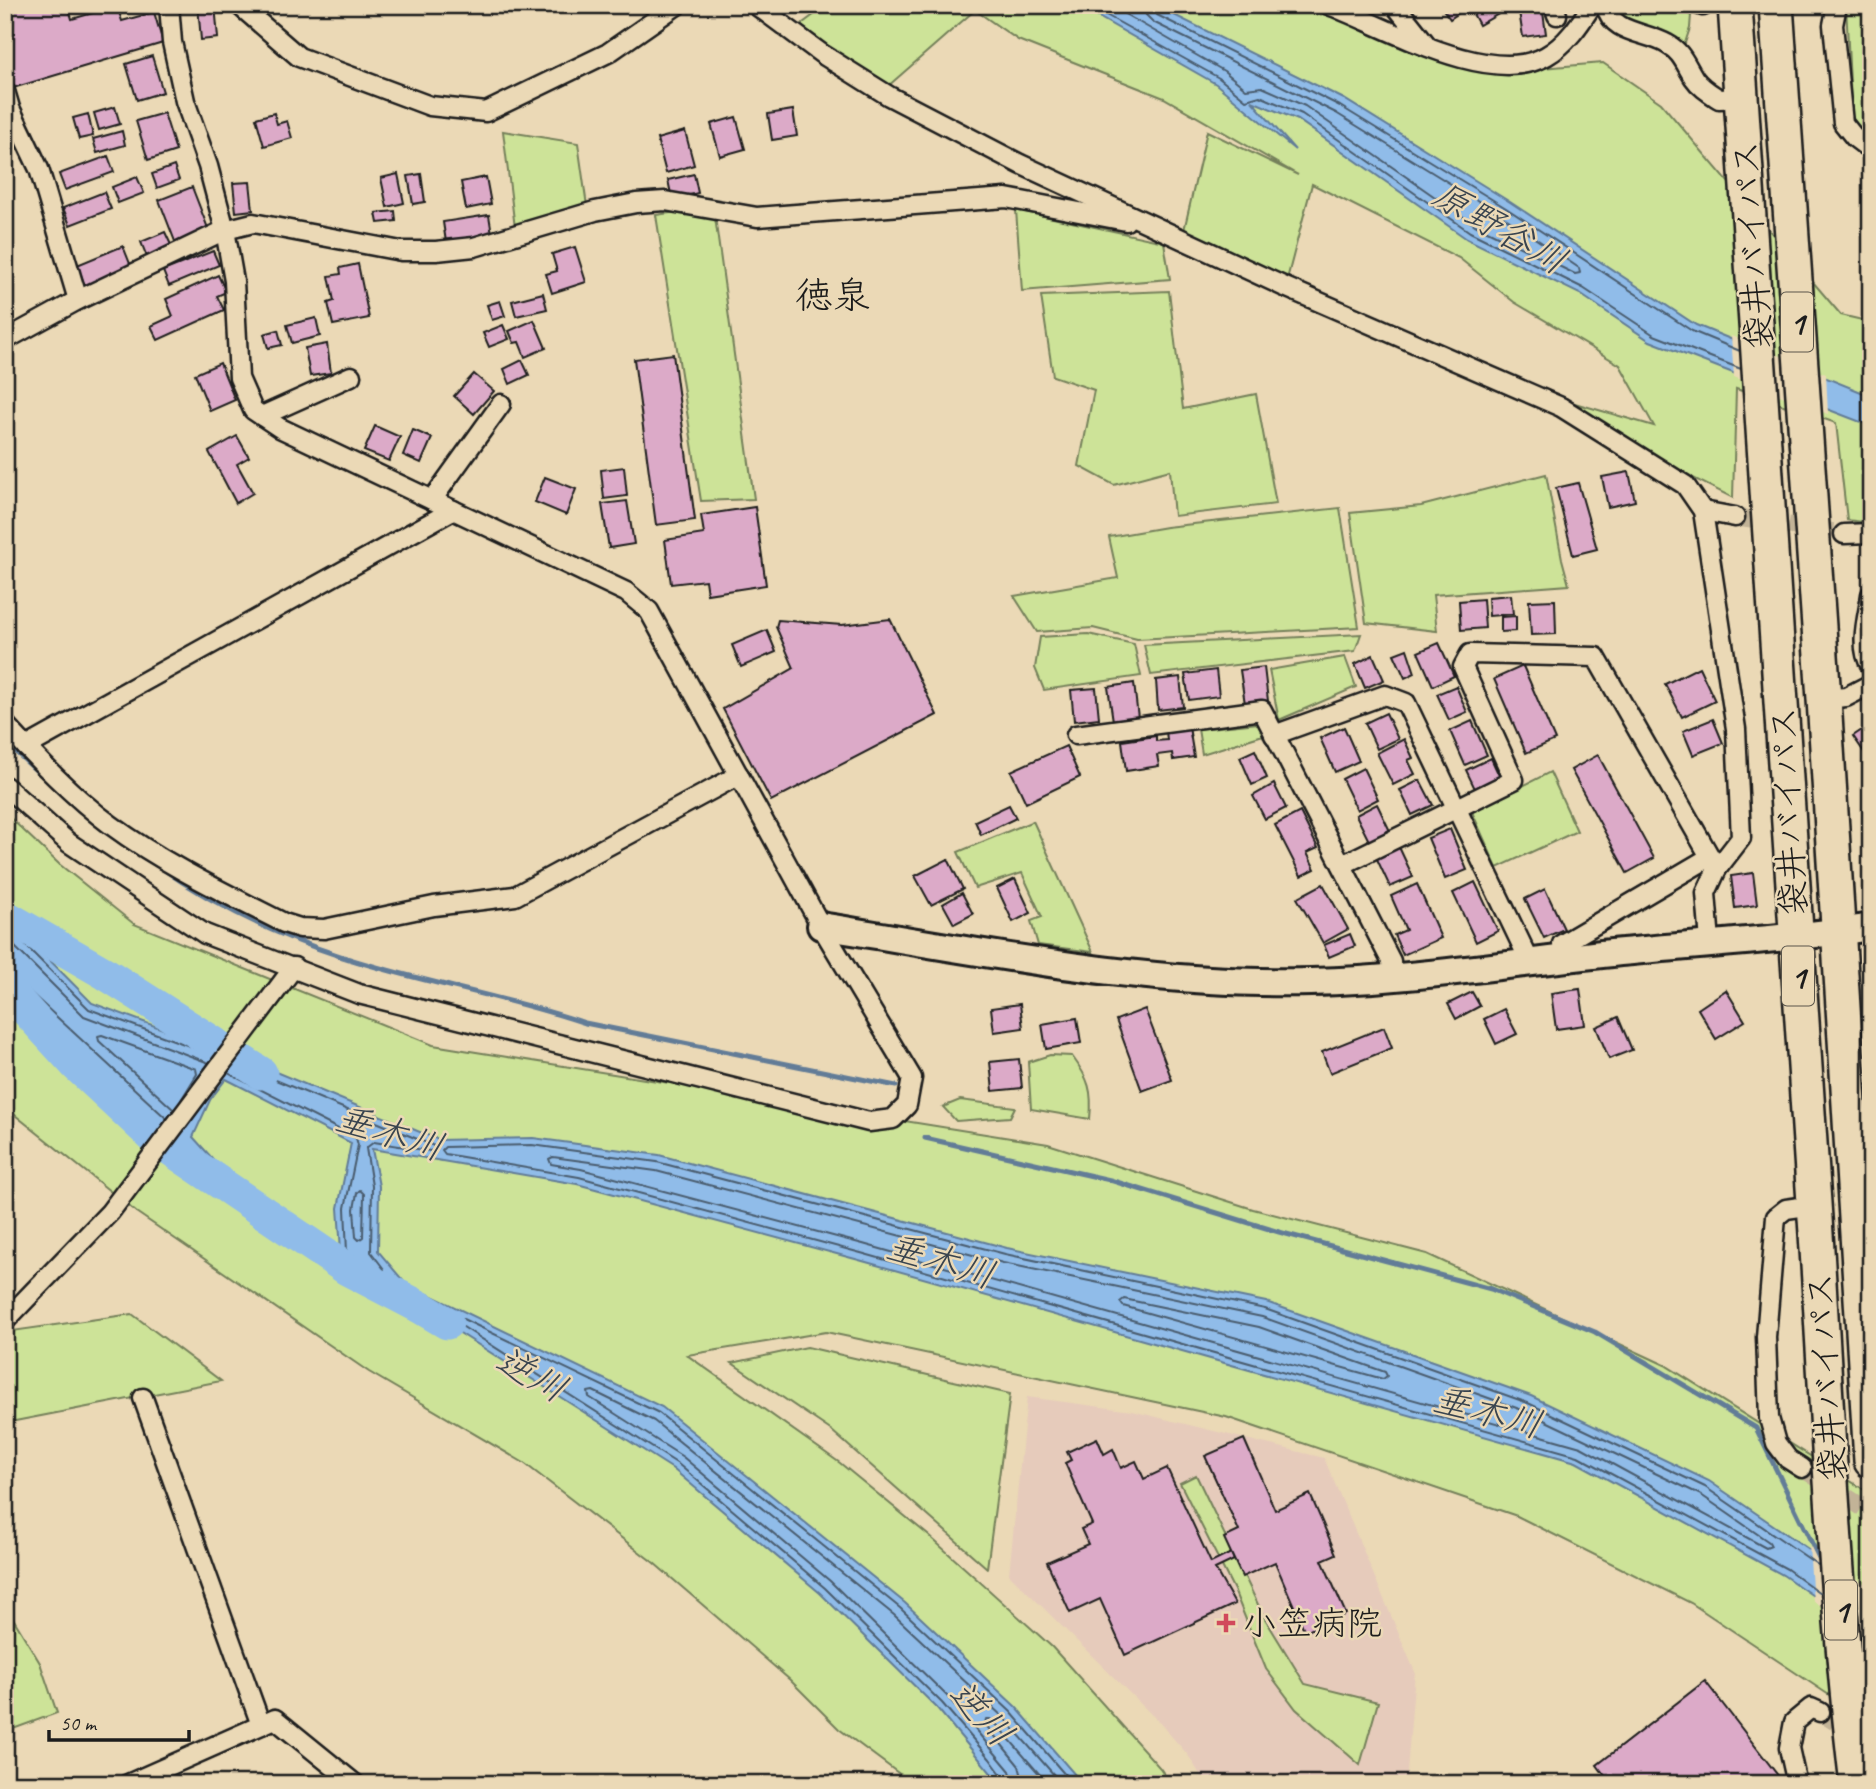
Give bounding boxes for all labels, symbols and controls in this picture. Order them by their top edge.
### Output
street label: 袋井バイパス [1723,139,1782,351]
water label: 原野谷川 [1424,170,1576,285]
district label: 徳泉 [795,272,871,319]
road number: 1 [1781,292,1813,352]
street label: 袋井バイパス [1761,705,1816,917]
road number: 1 [1782,946,1814,1006]
water label: 垂木川 [330,1094,450,1171]
water label: 垂木川 [881,1222,1001,1299]
street label: 袋井バイパス [1797,1271,1856,1483]
water label: 逆川 [488,1336,576,1413]
water label: 垂木川 [1428,1374,1548,1449]
road number: 1 [1825,1580,1857,1640]
place label: 小笠病院 [1242,1601,1382,1646]
marker: 小笠病院 [1216,1613,1236,1633]
water label: 逆川 [939,1670,1024,1756]
scale bar [49,1698,189,1742]
text: 50 m [60,1710,98,1736]

